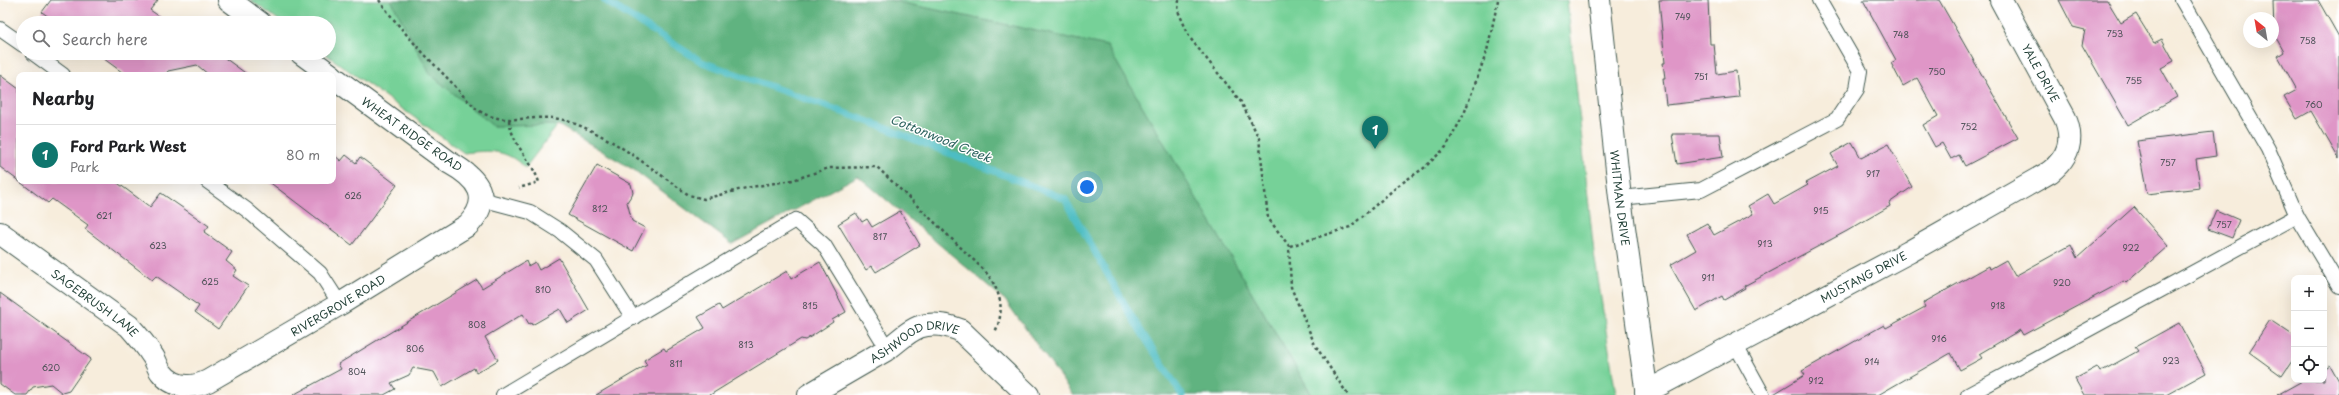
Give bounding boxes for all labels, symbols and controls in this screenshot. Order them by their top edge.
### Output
house number: 749 [1675,9,1691,23]
north arrow [2243,12,2279,48]
search box [16,16,336,60]
house number: 753 [2107,26,2123,40]
icon: search [30,27,52,49]
text: Search here [62,27,148,50]
house number: 748 [1893,27,1909,41]
house number: 758 [2300,33,2316,47]
street label: YALE DRIVE [2018,41,2064,105]
house number: 750 [1928,64,1946,78]
house number: 751 [1694,69,1708,83]
house number: 755 [2126,73,2142,87]
text: Nearby [32,85,94,111]
street label: WHEAT RIDGE ROAD [358,93,466,175]
house number: 760 [2305,97,2323,111]
water label: Cottonwood Creek [888,109,995,167]
pin: 1 [1362,116,1388,149]
house number: 752 [1961,119,1977,133]
text: Ford Park West [70,134,187,157]
text: 1 [42,145,48,164]
text: 80 m [286,145,320,164]
street label: WHITMAN DRIVE [1606,149,1635,247]
house number: 757 [2160,155,2176,169]
text: Park [70,157,99,176]
house number: 917 [1866,166,1880,180]
your location [1077,177,1097,197]
house number: 626 [344,188,362,202]
house number: 812 [592,201,608,215]
house number: 915 [1813,203,1829,217]
house number: 621 [96,208,112,222]
house number: 757 [2216,217,2232,231]
house number: 817 [873,229,887,243]
house number: 913 [1757,236,1773,250]
house number: 623 [149,238,167,252]
house number: 922 [2122,240,2140,254]
street label: MUSTANG DRIVE [1817,246,1910,306]
street label: SAGEBRUSH LANE [48,264,143,340]
street label: RIVERGROVE ROAD [287,270,388,340]
house number: 911 [1702,270,1714,284]
house number: 625 [201,274,219,288]
house number: 920 [2053,275,2071,289]
map controls [2291,275,2327,383]
button: + [2291,275,2327,311]
house number: 810 [535,282,551,296]
house number: 815 [802,298,818,312]
house number: 918 [1991,298,2005,312]
button: − [2291,311,2327,347]
street label: ASHWOOD DRIVE [866,316,962,366]
house number: 808 [468,317,486,331]
house number: 916 [1931,331,1947,345]
house number: 813 [738,337,754,351]
house number: 806 [406,341,424,355]
button: locate [2291,347,2327,383]
house number: 923 [2162,353,2180,367]
house number: 914 [1864,354,1880,368]
house number: 811 [669,356,683,370]
house number: 620 [42,360,61,374]
house number: 804 [348,364,366,378]
house number: 912 [1808,373,1824,387]

